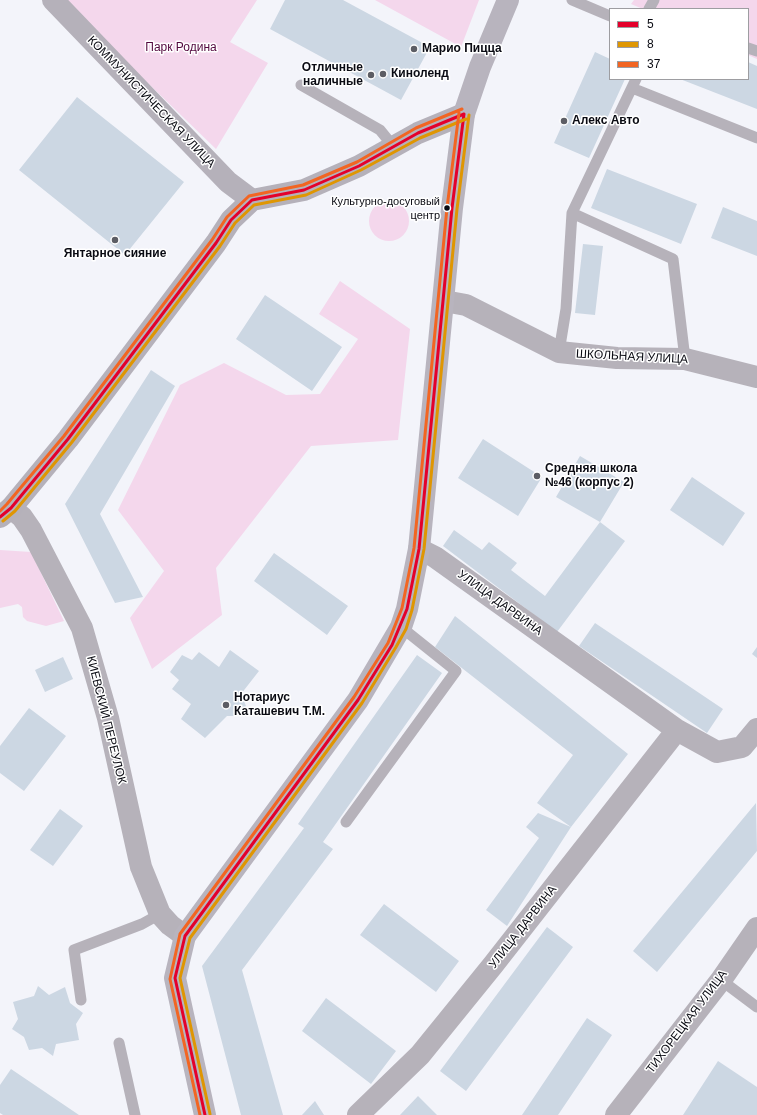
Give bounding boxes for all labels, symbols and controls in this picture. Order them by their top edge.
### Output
legend [609,8,749,80]
text: 5 [647,17,654,31]
street label: КОММУНИСТИЧЕСКАЯ УЛИЦА [84,33,218,171]
text: 8 [647,37,654,51]
park label: Парк Родина [145,41,217,55]
place label: Марио Пицца [422,42,502,56]
marker: Марио Пицца [409,44,419,54]
text: 37 [647,57,660,71]
place label: Отличные наличные [302,61,363,89]
place label: Киноленд [391,67,449,81]
marker: Киноленд [378,69,388,79]
marker: Отличные наличные [366,70,376,80]
place label: Алекс Авто [572,114,640,128]
marker: Алекс Авто [559,116,569,126]
place label: Культурно-досуговый центр [331,195,440,221]
marker: Культурно-досуговый центр [442,203,452,213]
marker: Янтарное сияние [110,235,120,245]
place label: Янтарное сияние [64,247,166,261]
street label: ШКОЛЬНАЯ УЛИЦА [576,347,688,367]
place label: Средняя школа №46 (корпус 2) [545,462,637,490]
marker: Средняя школа №46 (корпус 2) [532,471,542,481]
street label: УЛИЦА ДАРВИНА [455,567,545,639]
street label: КИЕВСКИЙ ПЕРЕУЛОК [83,654,129,786]
place label: Нотариус Каташевич Т.М. [234,691,325,719]
marker: Нотариус Каташевич Т.М. [221,700,231,710]
street label: УЛИЦА ДАРВИНА [486,883,560,971]
street label: ТИХОРЕЦКАЯ УЛИЦА [644,968,730,1076]

